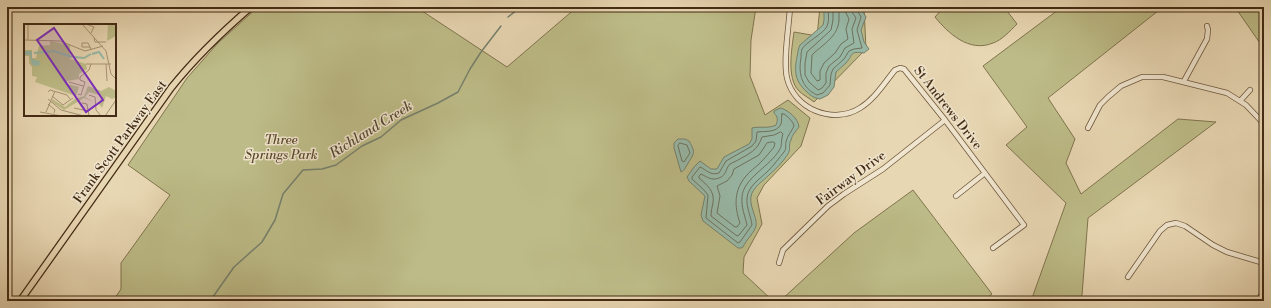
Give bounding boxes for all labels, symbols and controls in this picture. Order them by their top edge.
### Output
inset map [24,24,116,116]
street label: St Andrews Drive [910,63,986,153]
street label: Frank Scott Parkway East [70,77,170,207]
water label: Richland Creek [325,97,416,163]
park label: Three Springs Park [245,132,318,163]
street label: Fairway Drive [813,147,889,209]

